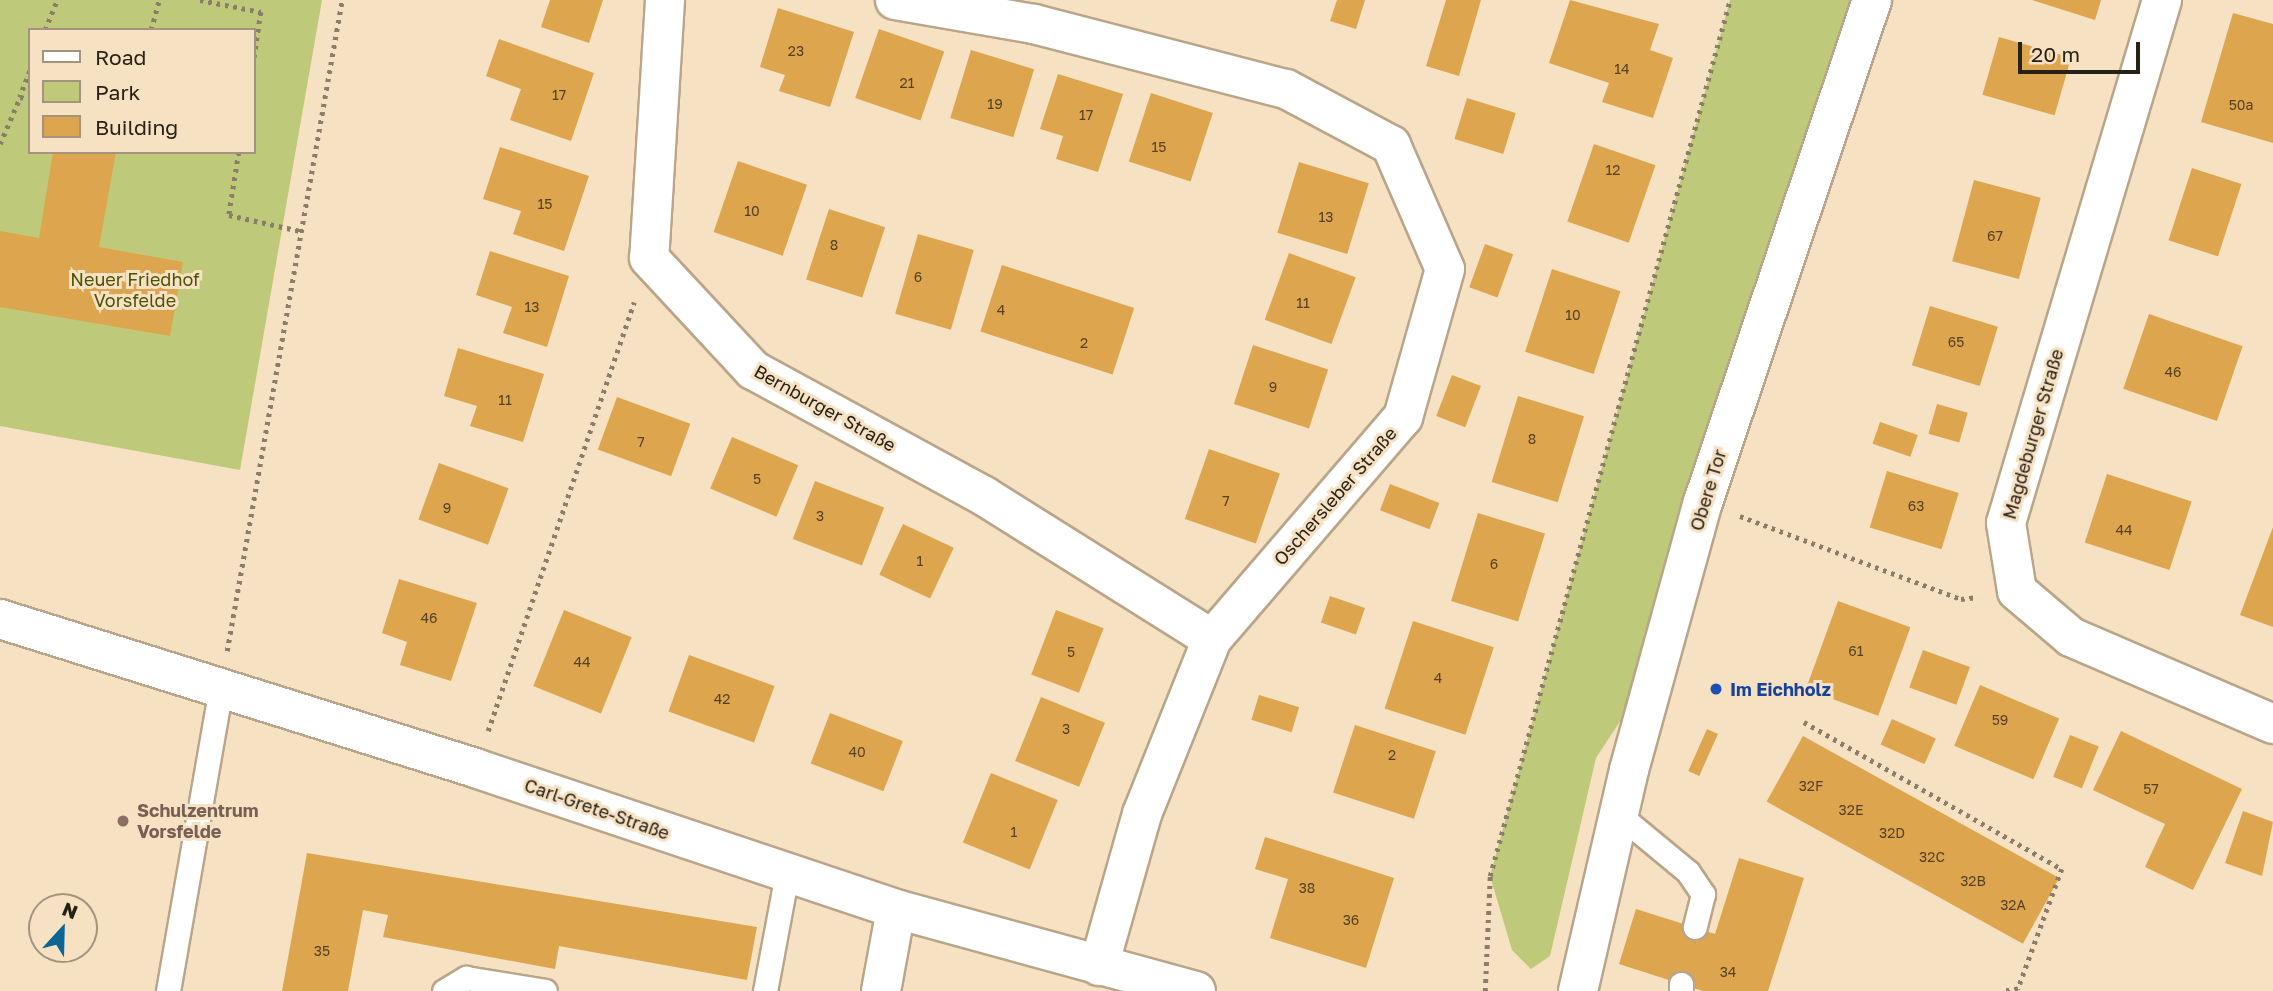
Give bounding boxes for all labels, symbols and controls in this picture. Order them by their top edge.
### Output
legend [28,28,256,154]
scale bar [2021,28,2144,72]
text: 20 m [2031,41,2080,67]
house number: 23 [788,43,804,59]
text: Road [95,44,146,70]
house number: 14 [1614,61,1630,77]
house number: 21 [900,75,914,91]
text: Park [95,79,140,105]
house number: 17 [552,87,566,103]
house number: 19 [987,96,1003,112]
house number: 50a [2229,97,2253,113]
house number: 17 [1079,107,1093,123]
text: Building [95,114,178,140]
house number: 15 [1152,139,1166,155]
house number: 12 [1606,162,1620,178]
house number: 15 [538,196,552,212]
house number: 10 [744,203,760,219]
house number: 13 [1319,209,1333,225]
house number: 67 [1987,228,2003,244]
house number: 8 [830,237,838,253]
park label: Neuer Friedhof Vorsfelde [70,269,200,312]
house number: 6 [914,269,922,285]
house number: 11 [1296,295,1310,311]
house number: 13 [525,299,539,315]
house number: 4 [997,302,1005,318]
house number: 10 [1565,307,1581,323]
house number: 65 [1948,334,1964,350]
house number: 2 [1080,335,1088,351]
street label: Magdeburger Straße [1998,346,2068,522]
street label: Bernburger Straße [750,360,900,456]
house number: 46 [2164,364,2182,380]
house number: 9 [1269,379,1277,395]
house number: 11 [498,392,512,408]
street label: Oschersleber Straße [1269,422,1401,570]
house number: 8 [1528,431,1536,447]
house number: 7 [637,434,645,450]
street label: Obere Tor [1685,447,1731,533]
house number: 5 [753,471,761,487]
house number: 7 [1222,493,1230,509]
house number: 63 [1908,498,1924,514]
house number: 9 [443,500,451,516]
house number: 3 [816,508,824,524]
house number: 44 [2115,522,2133,538]
house number: 1 [917,553,923,569]
house number: 6 [1490,556,1498,572]
house number: 46 [420,610,438,626]
house number: 61 [1848,643,1864,659]
house number: 5 [1067,644,1075,660]
house number: 44 [573,654,591,670]
house number: 4 [1434,670,1442,686]
place label: Im Eichholz [1730,678,1831,700]
marker: Im Eichholz [1708,681,1724,697]
house number: 42 [714,691,730,707]
house number: 59 [1992,712,2008,728]
house number: 3 [1062,721,1070,737]
house number: 40 [848,744,866,760]
house number: 2 [1388,747,1396,763]
street label: Carl-Grete-Straße [522,774,672,844]
house number: 32F [1799,778,1823,794]
house number: 57 [2143,781,2159,797]
place label: Schulzentrum Vorsfelde [137,800,259,842]
house number: 32E [1839,802,1863,818]
marker: Schulzentrum Vorsfelde [115,813,131,829]
house number: 1 [1011,824,1017,840]
house number: 32D [1879,825,1905,841]
house number: 32C [1919,849,1945,865]
house number: 32B [1960,873,1986,889]
house number: 38 [1299,880,1315,896]
north arrow [28,893,98,963]
text: N [59,897,81,923]
house number: 32A [2000,897,2026,913]
house number: 36 [1343,912,1359,928]
house number: 35 [314,943,330,959]
house number: 34 [1720,964,1736,980]

